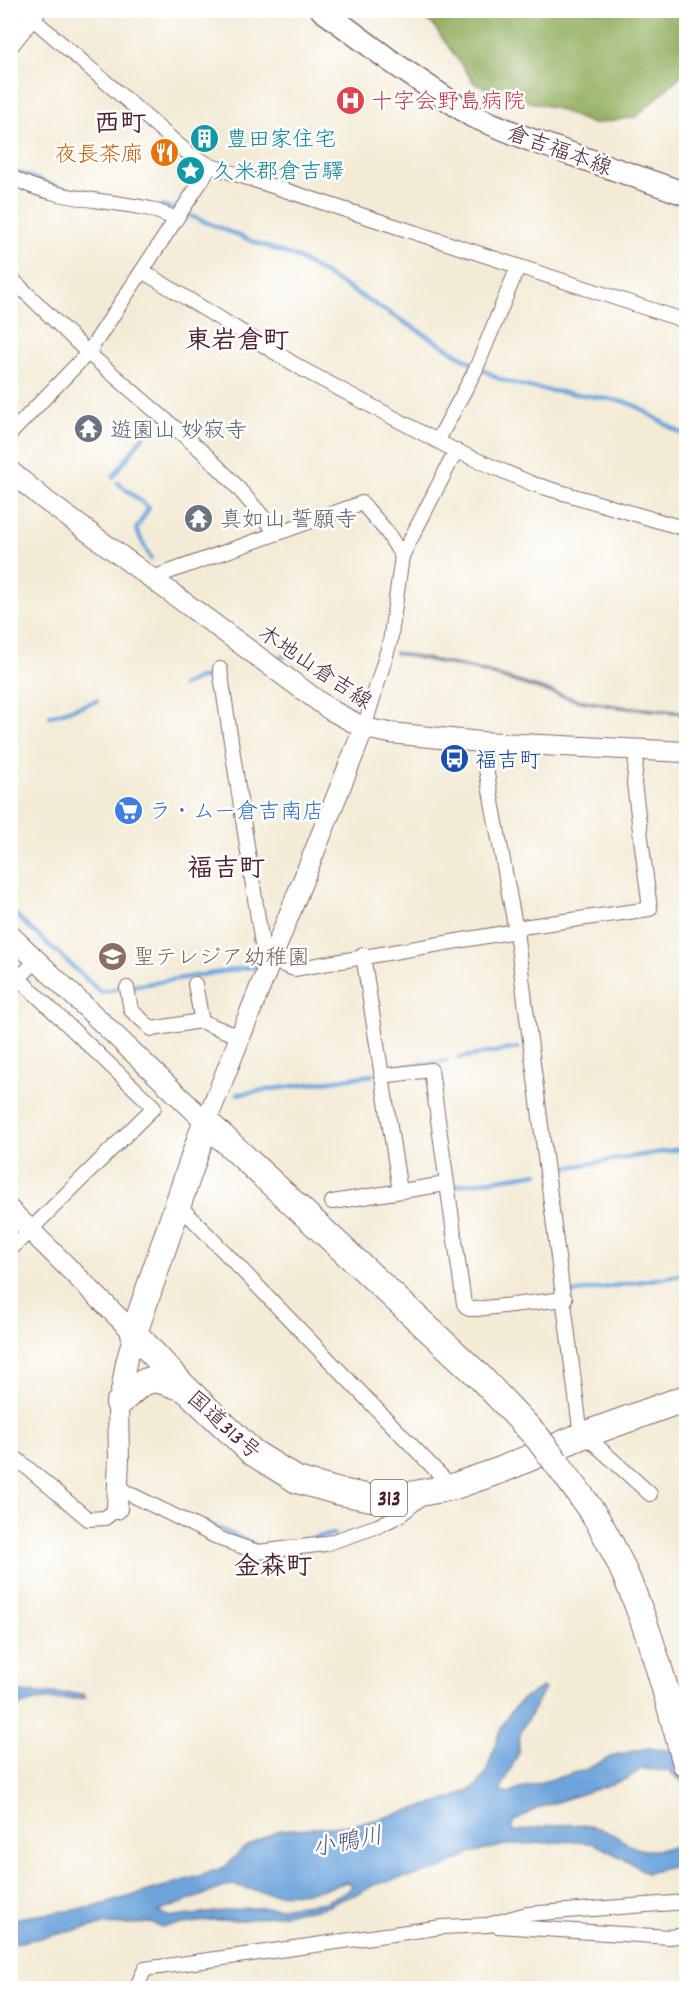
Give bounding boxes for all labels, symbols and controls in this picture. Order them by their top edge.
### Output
hospital icon: 十字会野島病院 [334,84,366,116]
place label: 十字会野島病院 [371,88,525,119]
district label: 西町 [94,107,146,144]
street label: 倉吉福本線 [502,119,616,186]
building icon: 豊田家住宅 [189,122,221,154]
place label: 豊田家住宅 [226,126,336,157]
restaurant icon: 夜長茶廊 [148,137,180,169]
place label: 夜長茶廊 [55,141,143,172]
place icon: 久米郡倉吉驛 [175,154,207,186]
place label: 久米郡倉吉驛 [212,158,344,189]
district label: 東岩倉町 [185,324,289,361]
temple icon: 遊園山 妙寂寺 [73,413,105,445]
place label: 遊園山 妙寂寺 [110,417,247,448]
temple icon: 真如山 誓願寺 [183,502,215,534]
place label: 真如山 誓願寺 [220,506,357,537]
street label: 木地山倉吉線 [251,619,377,719]
bus stop icon: 福吉町 [438,743,470,775]
place label: 福吉町 [475,747,541,778]
supermarket icon: ラ・ムー倉吉南店 [112,794,144,826]
place label: ラ・ムー倉吉南店 [149,798,324,829]
district label: 福吉町 [187,852,265,889]
school or university icon: 聖テレジア幼稚園 [96,940,128,972]
place label: 聖テレジア幼稚園 [133,944,309,975]
street label: 国道313号 [179,1385,267,1468]
road number: 313 [371,1480,407,1516]
district label: 金森町 [234,1550,312,1587]
water label: 小鴨川 [309,1820,386,1868]

